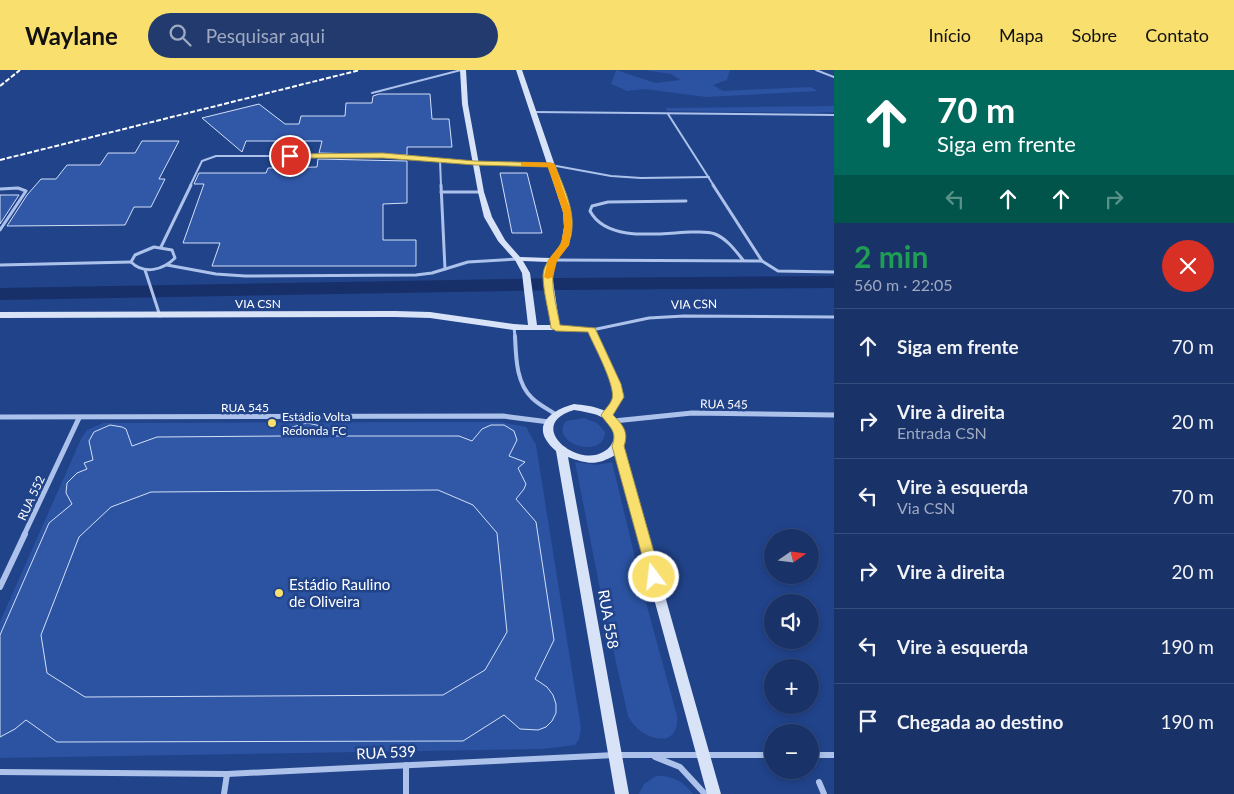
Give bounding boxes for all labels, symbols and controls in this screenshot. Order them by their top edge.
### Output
search box [148,13,498,58]
text: Waylane [25,21,118,50]
icon: search [166,21,194,49]
text: Pesquisar aqui [206,24,325,47]
text: Início [929,24,971,46]
text: Mapa [999,24,1043,46]
text: Sobre [1071,24,1117,46]
text: Contato [1145,24,1209,46]
text: 70 m [937,88,1015,130]
icon: ahead [854,90,919,155]
text: Siga em frente [937,130,1076,157]
pin [269,135,311,177]
icon: arrive [276,142,304,170]
icon: left [941,185,969,213]
icon: ahead [994,185,1022,213]
icon: ahead [1047,185,1075,213]
icon: right [1100,185,1128,213]
text: 2 min [854,238,928,274]
button: close [1162,240,1214,292]
text: 560 m · 22:05 [854,275,953,294]
street label: VIA CSN [235,296,281,311]
street label: VIA CSN [671,296,717,312]
icon: ahead [854,332,882,360]
text: Siga em frente [897,335,1019,358]
text: 70 m [1171,335,1214,358]
street label: RUA 545 [700,396,748,412]
street label: RUA 545 [221,400,269,415]
text: Vire à direita [897,400,1005,423]
icon: right [854,407,882,435]
place label: Estádio Volta Redonda FC [282,409,351,438]
text: 20 m [1171,410,1214,433]
marker: Estádio Volta Redonda FC [266,417,278,429]
text: Entrada CSN [897,423,987,442]
street label: RUA 552 [14,473,48,523]
text: Vire à esquerda [897,475,1028,498]
icon: left [854,482,882,510]
text: 70 m [1171,485,1214,508]
text: Via CSN [897,498,955,517]
north arrow [764,529,819,584]
map controls [764,529,819,779]
position arrow [627,550,679,602]
icon: right [854,557,882,585]
text: Vire à direita [897,560,1005,583]
text: 20 m [1171,560,1214,583]
place label: Estádio Raulino de Oliveira [289,575,390,610]
marker: Estádio Raulino de Oliveira [273,587,285,599]
street label: RUA 558 [595,588,623,650]
button: sound [764,594,819,649]
icon: left [854,632,882,660]
text: Vire à esquerda [897,635,1028,658]
text: 190 m [1160,635,1214,658]
button: + [764,659,819,714]
icon: arrive [854,707,882,735]
text: Chegada ao destino [897,710,1063,733]
text: 190 m [1160,710,1214,733]
button: − [764,724,819,779]
street label: RUA 539 [356,741,416,763]

